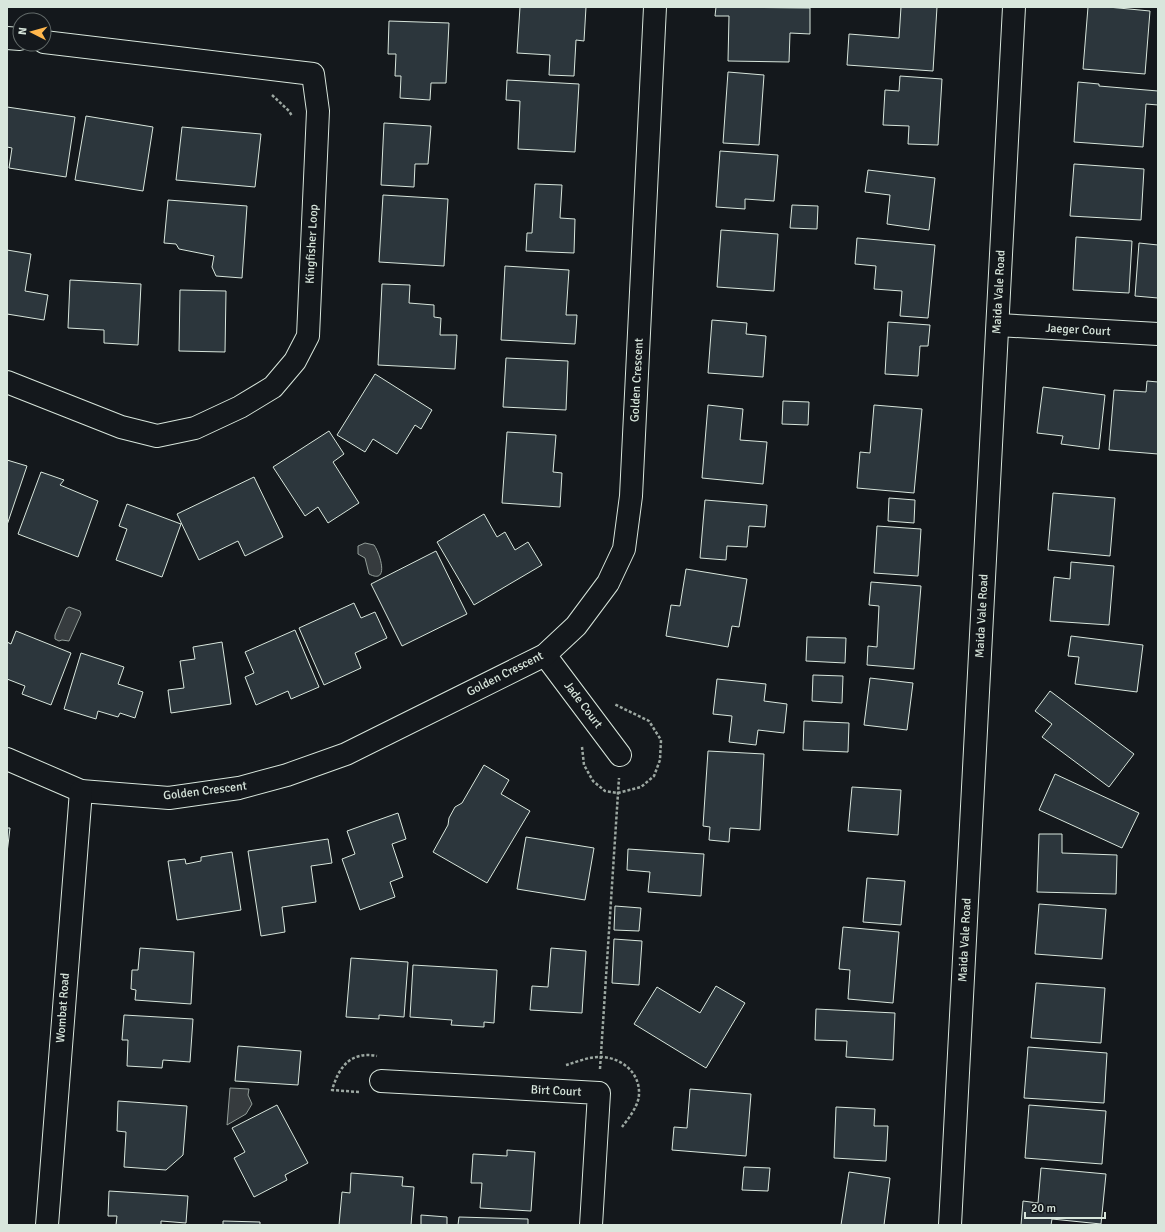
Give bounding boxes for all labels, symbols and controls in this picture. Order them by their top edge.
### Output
north arrow [12,12,52,52]
text: N [16,27,29,35]
street label: Kingfisher Loop [302,204,322,284]
street label: Maida Vale Road [989,249,1009,335]
street label: Jaeger Court [1045,321,1111,339]
street label: Golden Crescent [627,338,647,422]
street label: Maida Vale Road [972,573,992,659]
street label: Golden Crescent [464,648,546,700]
street label: Jade Court [560,679,606,731]
street label: Golden Crescent [162,778,248,804]
street label: Maida Vale Road [955,897,975,983]
street label: Wombat Road [53,972,73,1044]
street label: Birt Court [530,1082,582,1100]
scale bar [1025,1194,1105,1220]
text: 20 m [1031,1201,1056,1216]

